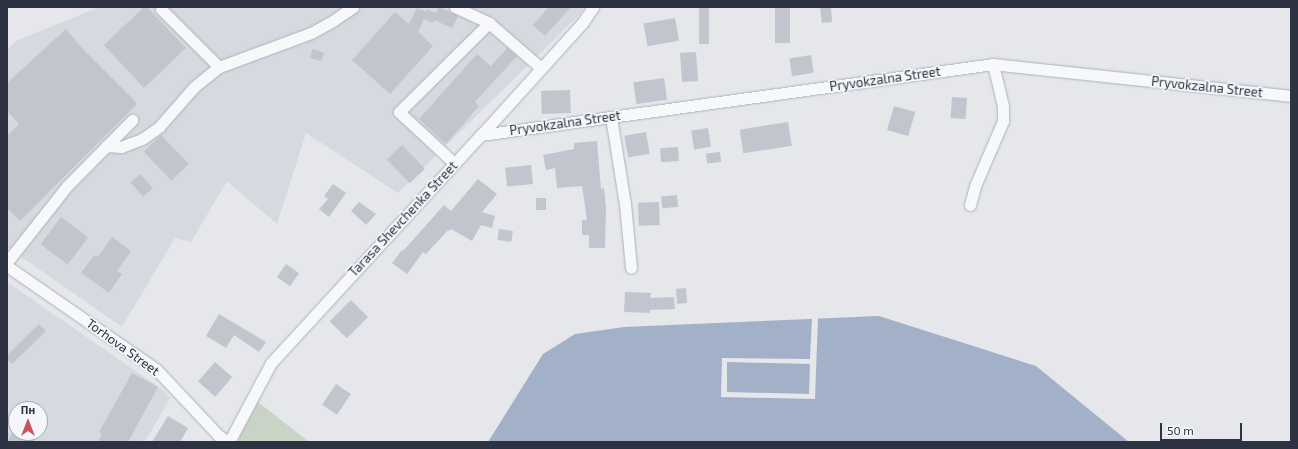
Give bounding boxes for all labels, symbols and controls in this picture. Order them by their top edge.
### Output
street label: Pryvokzalna Street [829,63,941,95]
street label: Pryvokzalna Street [1151,73,1263,101]
street label: Pryvokzalna Street [509,107,621,139]
street label: Tarasa Shevchenka Street [345,158,461,280]
street label: Torhova Street [83,315,163,379]
north arrow [8,401,48,441]
text: Пн [21,403,35,416]
scale bar [1162,415,1244,441]
text: 50 m [1167,423,1194,437]

